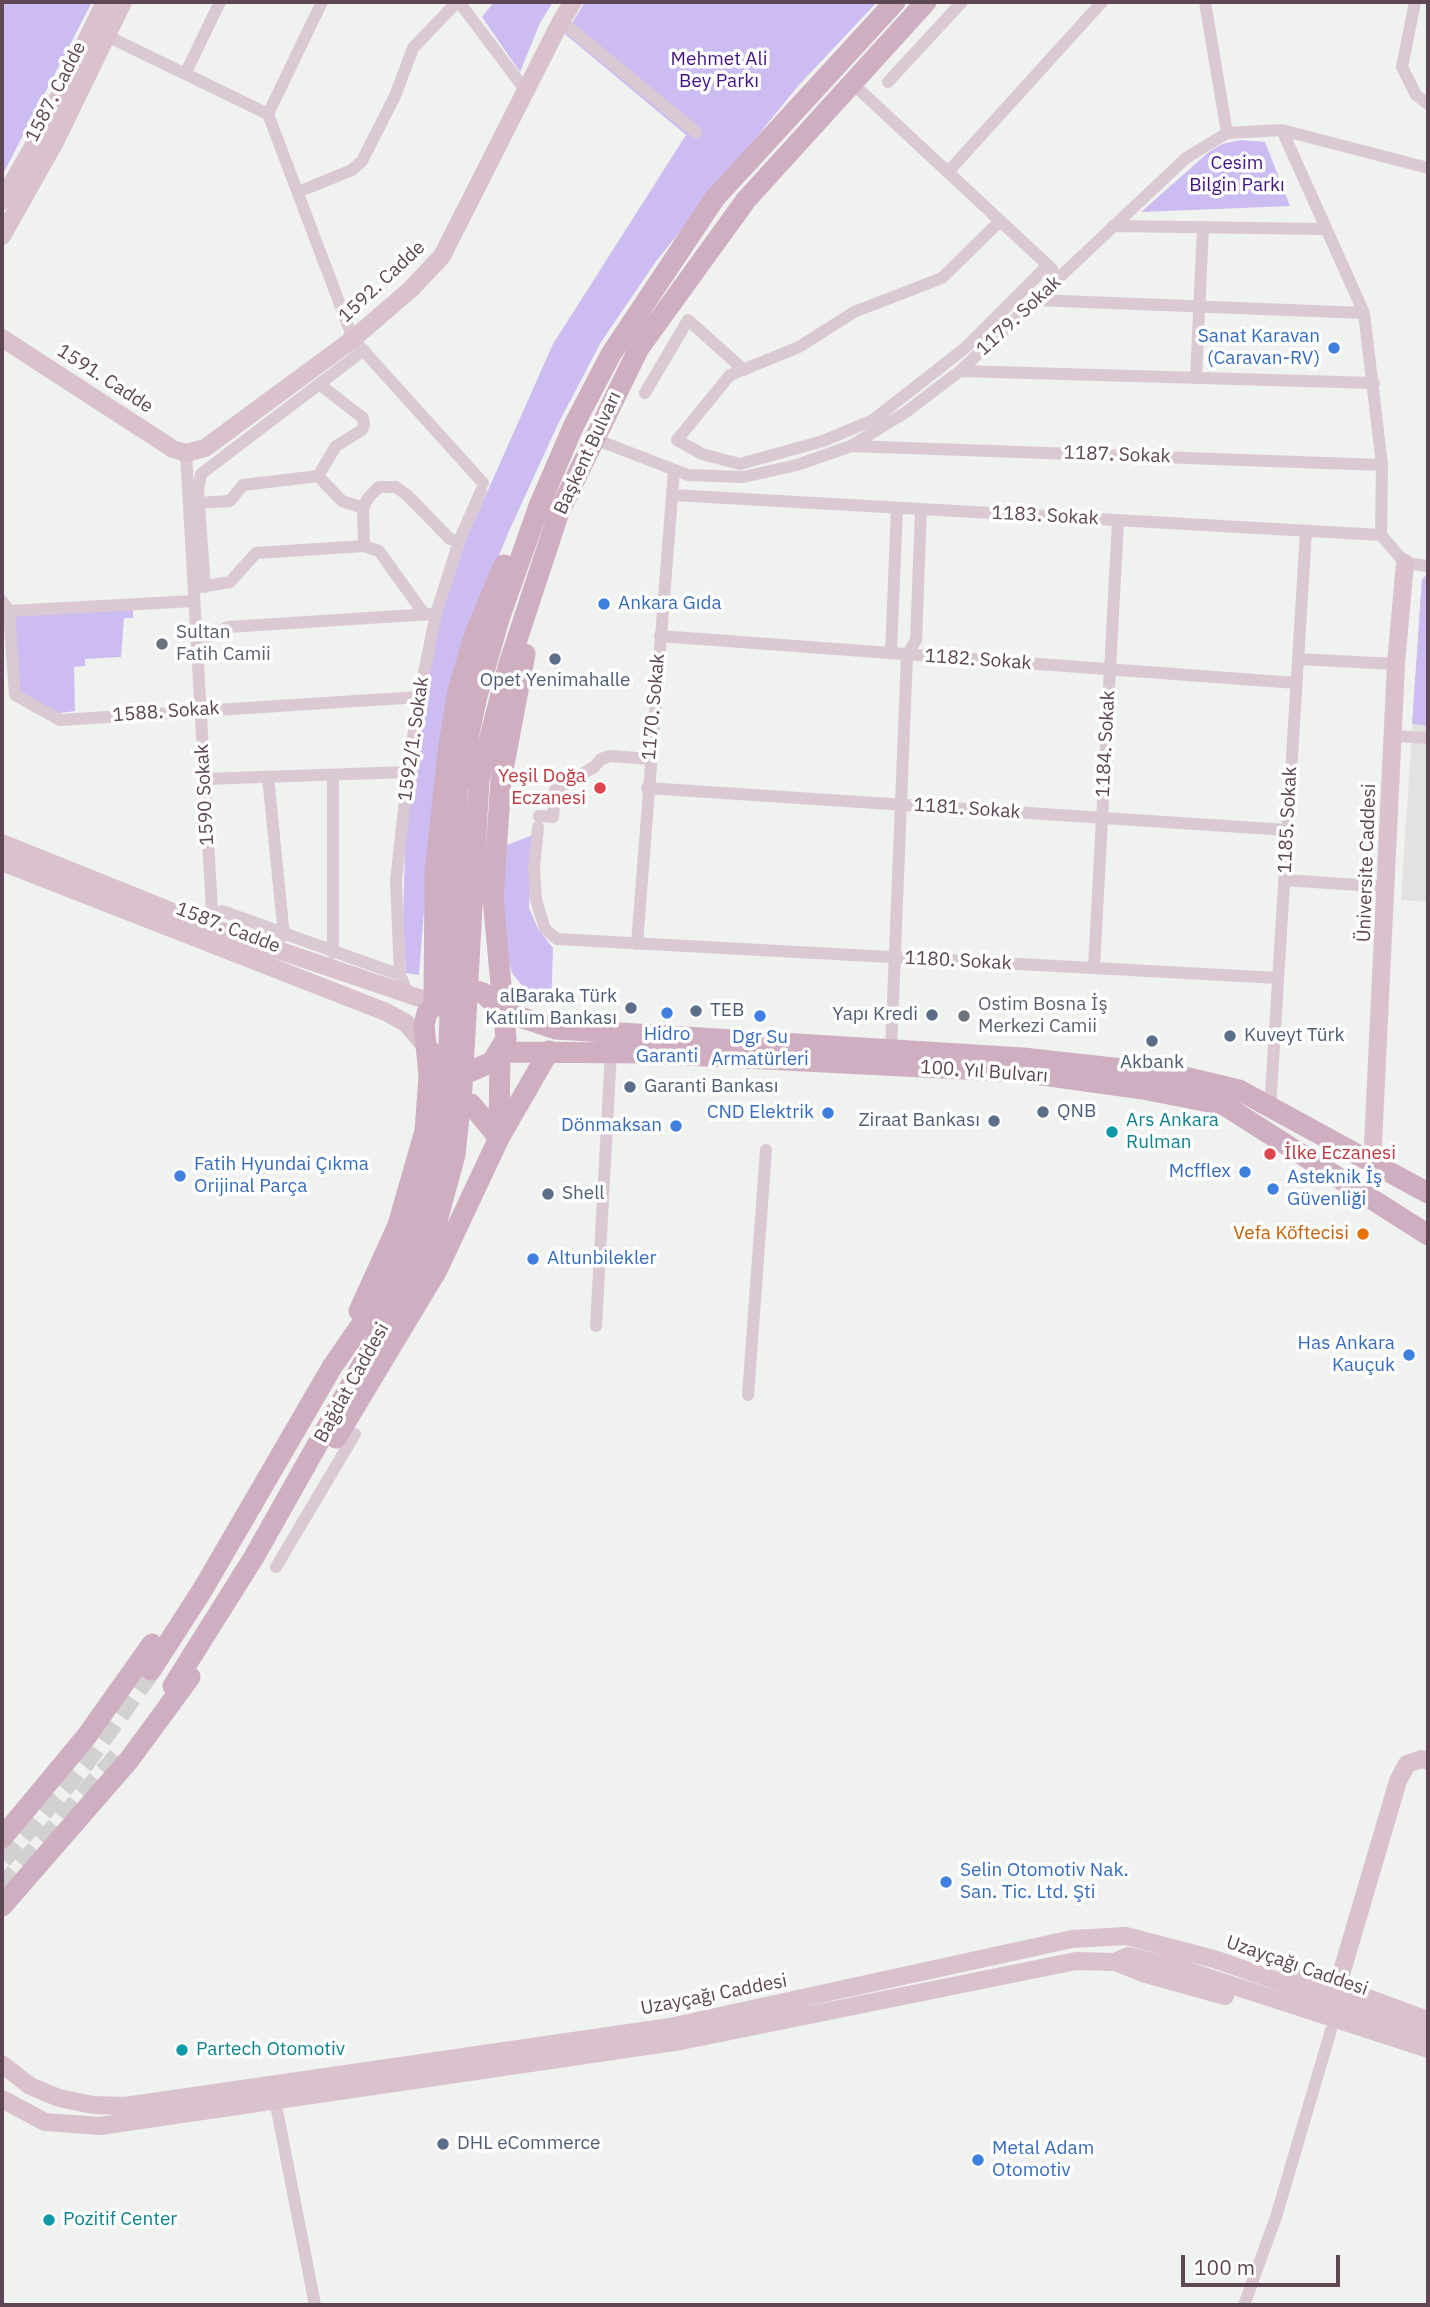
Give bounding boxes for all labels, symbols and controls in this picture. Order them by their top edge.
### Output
street label: 1587. Cadde [21,38,91,146]
park label: Mehmet Ali Bey Parkı [671,49,767,93]
park label: Cesim Bilgin Parkı [1189,153,1285,197]
street label: 1592. Cadde [334,236,430,328]
street label: 1179. Sokak [972,271,1066,361]
place label: Sanat Karavan (Caravan-RV) [1198,326,1320,370]
street label: 1591. Cadde [53,340,157,418]
marker: Sanat Karavan (Caravan-RV) [1326,340,1342,356]
street label: Başkent Bulvarı [550,388,626,518]
street label: 1187. Sokak [1063,442,1171,468]
street label: 1183. Sokak [991,502,1099,530]
place label: Ankara Gıda [618,593,722,615]
marker: Ankara Gıda [596,596,612,612]
place label: Sultan Fatih Camii [176,622,271,666]
marker: Sultan Fatih Camii [154,636,170,652]
street label: 1182. Sokak [924,645,1032,675]
marker: Opet Yenimahalle [547,651,563,667]
street label: 1170. Sokak [638,653,670,761]
place label: Opet Yenimahalle [480,670,630,692]
street label: 1592/1. Sokak [394,675,434,803]
street label: 1184. Sokak [1092,690,1120,798]
street label: 1588. Sokak [112,697,220,727]
street label: 1590 Sokak [191,744,219,846]
place label: Yeşil Doğa Eczanesi [498,766,586,810]
street label: 1185. Sokak [1274,766,1302,874]
marker: Yeşil Doğa Eczanesi [592,780,608,796]
street label: Üniversite Caddesi [1353,783,1381,943]
street label: 1181. Sokak [913,794,1021,824]
street label: 1587. Cadde [173,898,283,958]
street label: 1180. Sokak [904,947,1012,975]
place label: alBaraka Türk Katılım Bankası [485,986,617,1030]
place label: Ostim Bosna İş Merkezi Camii [978,994,1108,1038]
marker: alBaraka Türk Katılım Bankası [623,1000,639,1016]
place label: TEB [710,1000,744,1022]
marker: TEB [688,1003,704,1019]
place label: Yapı Kredi [832,1004,918,1026]
marker: Hidro Garanti [659,1005,675,1021]
marker: Yapı Kredi [924,1007,940,1023]
marker: Dgr Su Armatürleri [752,1008,768,1024]
marker: Ostim Bosna İş Merkezi Camii [956,1008,972,1024]
place label: Hidro Garanti [636,1024,698,1068]
place label: Kuveyt Türk [1244,1025,1345,1047]
place label: Dgr Su Armatürleri [711,1027,809,1071]
marker: Kuveyt Türk [1222,1028,1238,1044]
marker: Akbank [1144,1033,1160,1049]
place label: Akbank [1120,1052,1184,1074]
street label: 100. Yıl Bulvarı [919,1056,1049,1088]
place label: Garanti Bankası [644,1076,779,1098]
marker: Garanti Bankası [622,1079,638,1095]
place label: QNB [1057,1101,1096,1123]
place label: CND Elektrik [707,1102,814,1124]
marker: QNB [1035,1104,1051,1120]
marker: CND Elektrik [820,1105,836,1121]
place label: Ziraat Bankası [858,1110,980,1132]
place label: Ars Ankara Rulman [1126,1110,1219,1154]
marker: Ziraat Bankası [986,1113,1002,1129]
place label: Dönmaksan [561,1115,662,1137]
marker: Dönmaksan [668,1118,684,1134]
marker: Ars Ankara Rulman [1104,1124,1120,1140]
place label: İlke Eczanesi [1284,1143,1396,1165]
marker: İlke Eczanesi [1262,1146,1278,1162]
place label: Fatih Hyundai Çıkma Orijinal Parça [194,1154,369,1198]
place label: Mcfflex [1169,1161,1231,1183]
marker: Mcfflex [1237,1164,1253,1180]
place label: Asteknik İş Güvenliği [1287,1167,1382,1211]
marker: Fatih Hyundai Çıkma Orijinal Parça [172,1168,188,1184]
marker: Asteknik İş Güvenliği [1265,1181,1281,1197]
place label: Shell [562,1183,605,1205]
marker: Shell [540,1186,556,1202]
place label: Vefa Köftecisi [1233,1223,1349,1245]
marker: Vefa Köftecisi [1355,1226,1371,1242]
place label: Altunbilekler [547,1248,656,1270]
marker: Altunbilekler [525,1251,541,1267]
street label: Bağdat Caddesi [310,1319,394,1447]
place label: Has Ankara Kauçuk [1298,1333,1395,1377]
marker: Has Ankara Kauçuk [1401,1347,1417,1363]
place label: Selin Otomotiv Nak. San. Tic. Ltd. Şti [960,1860,1129,1904]
marker: Selin Otomotiv Nak. San. Tic. Ltd. Şti [938,1874,954,1890]
street label: Uzayçağı Caddesi [1223,1931,1371,2001]
street label: Uzayçağı Caddesi [639,1970,789,2020]
place label: Partech Otomotiv [196,2039,345,2061]
marker: Partech Otomotiv [174,2042,190,2058]
place label: DHL eCommerce [457,2133,600,2155]
marker: DHL eCommerce [435,2136,451,2152]
place label: Metal Adam Otomotiv [992,2138,1094,2182]
marker: Metal Adam Otomotiv [970,2152,986,2168]
place label: Pozitif Center [63,2209,177,2231]
marker: Pozitif Center [41,2212,57,2228]
scale bar [1185,2240,1344,2284]
text: 100 m [1194,2253,1255,2281]

